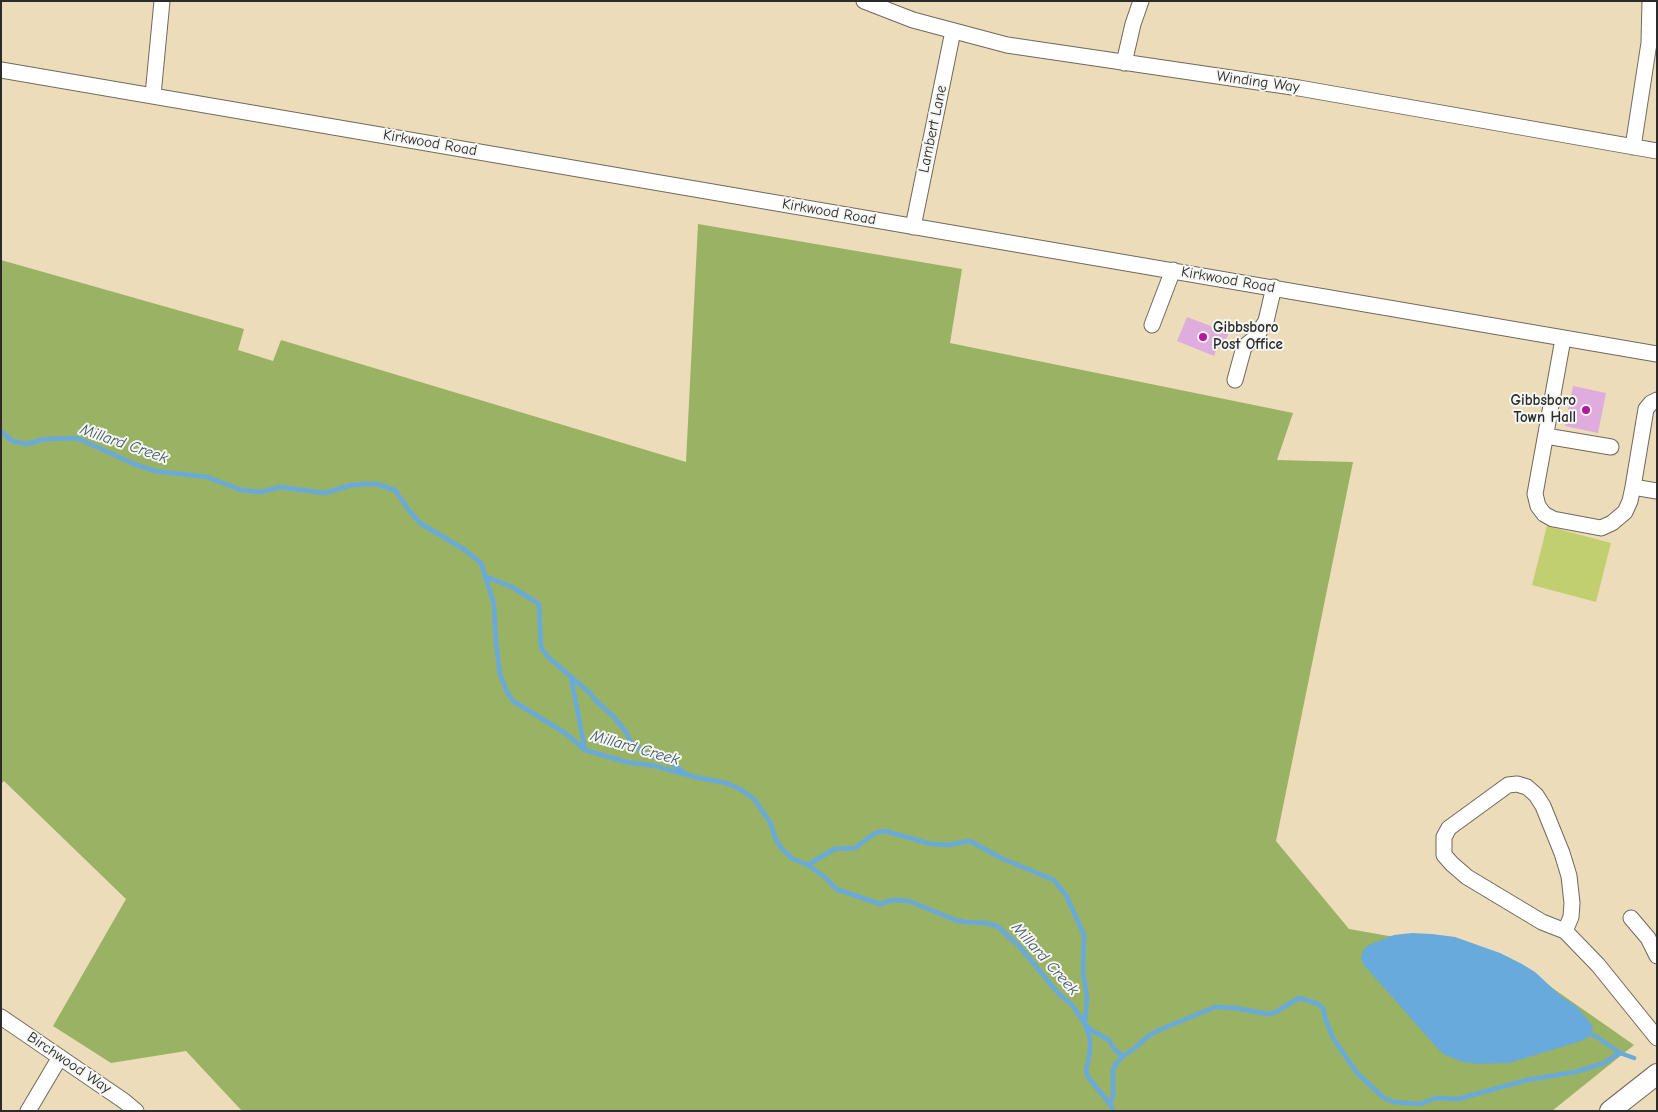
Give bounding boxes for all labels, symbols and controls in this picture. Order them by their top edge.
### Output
street label: Winding Way [1215,67,1301,97]
street label: Lambert Lane [915,84,951,174]
street label: Kirkwood Road [382,126,478,160]
street label: Kirkwood Road [781,195,877,229]
street label: Kirkwood Road [1180,263,1276,297]
place label: Gibbsboro Post Office [1213,319,1283,354]
marker: Gibbsboro Post Office [1197,331,1209,343]
place label: Gibbsboro Town Hall [1510,392,1576,427]
marker: Gibbsboro Town Hall [1580,404,1592,416]
water label: Millard Creek [78,420,170,468]
water label: Millard Creek [588,726,682,770]
water label: Millard Creek [1007,919,1083,999]
street label: Birchwood Way [24,1028,114,1098]

